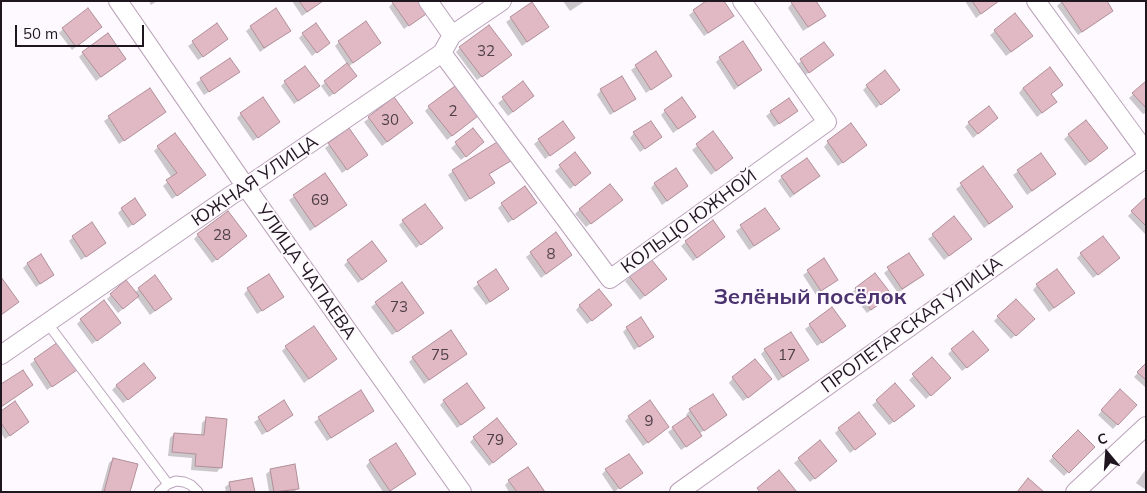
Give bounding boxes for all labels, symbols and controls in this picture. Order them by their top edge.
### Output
scale bar [18,15,146,47]
text: 50 m [23,24,58,43]
house number: 32 [477,42,495,60]
house number: 2 [449,102,457,120]
house number: 30 [381,111,399,129]
street label: ЮЖНАЯ УЛИЦА [188,131,322,231]
street label: КОЛЬЦО ЮЖНОЙ [617,166,761,278]
house number: 69 [311,191,329,209]
street label: УЛИЦА ЧАПАЕВА [251,200,361,344]
house number: 28 [213,226,231,244]
house number: 8 [547,245,555,263]
street label: ПРОЛЕТАРСКАЯ УЛИЦА [817,252,1007,398]
district label: Зелёный посёлок [714,284,906,310]
house number: 73 [390,298,408,316]
house number: 75 [431,346,449,364]
house number: 17 [778,346,796,364]
house number: 9 [645,412,653,430]
north arrow [1082,428,1132,478]
text: С [1095,429,1110,449]
house number: 79 [486,431,504,449]

